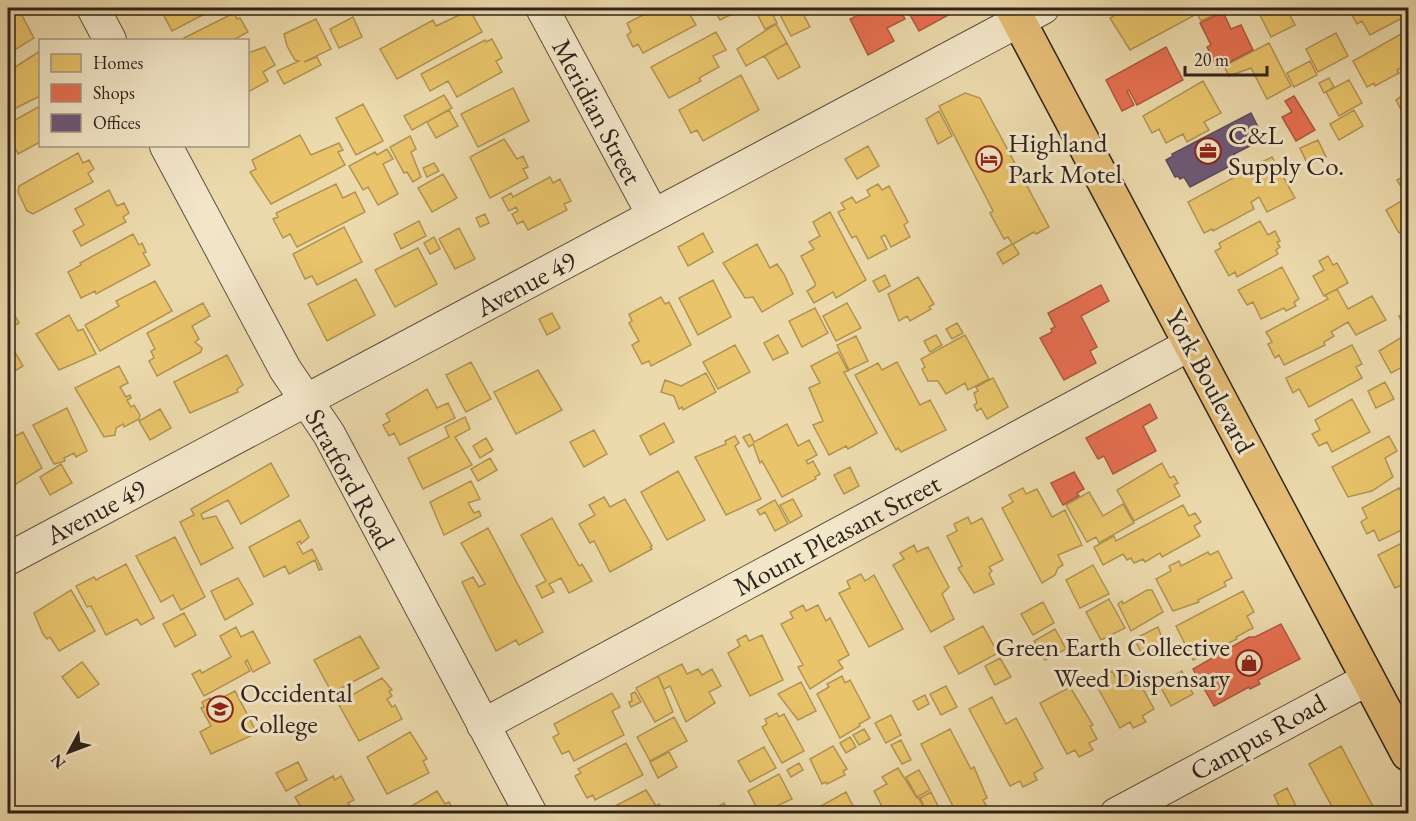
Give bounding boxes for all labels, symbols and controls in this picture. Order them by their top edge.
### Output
street label: Meridian Street [544,33,651,191]
legend [39,39,249,147]
scale bar [1185,39,1268,77]
text: 20 m [1194,48,1229,71]
text: Homes [93,51,144,74]
text: Shops [93,81,135,104]
text: Offices [93,111,141,134]
place label: C&L Supply Co. [1228,117,1344,183]
place label: Highland Park Motel [1008,125,1122,191]
office icon: C&L Supply Co. [1193,136,1223,166]
hotel icon: Highland Park Motel [974,144,1004,174]
street label: Avenue 49 [469,243,582,325]
street label: York Boulevard [1158,302,1263,459]
street label: Stratford Road [298,402,404,555]
street label: Mount Pleasant Street [727,465,947,604]
street label: Avenue 49 [39,471,152,553]
place label: Green Earth Collective Weed Dispensary [996,629,1230,695]
shop icon: Green Earth Collective Weed Dispensary [1234,648,1264,678]
place label: Occidental College [240,675,353,741]
street label: Campus Road [1184,685,1332,788]
school or university icon: Occidental College [205,694,235,724]
north arrow [39,722,99,782]
text: N [46,750,70,773]

